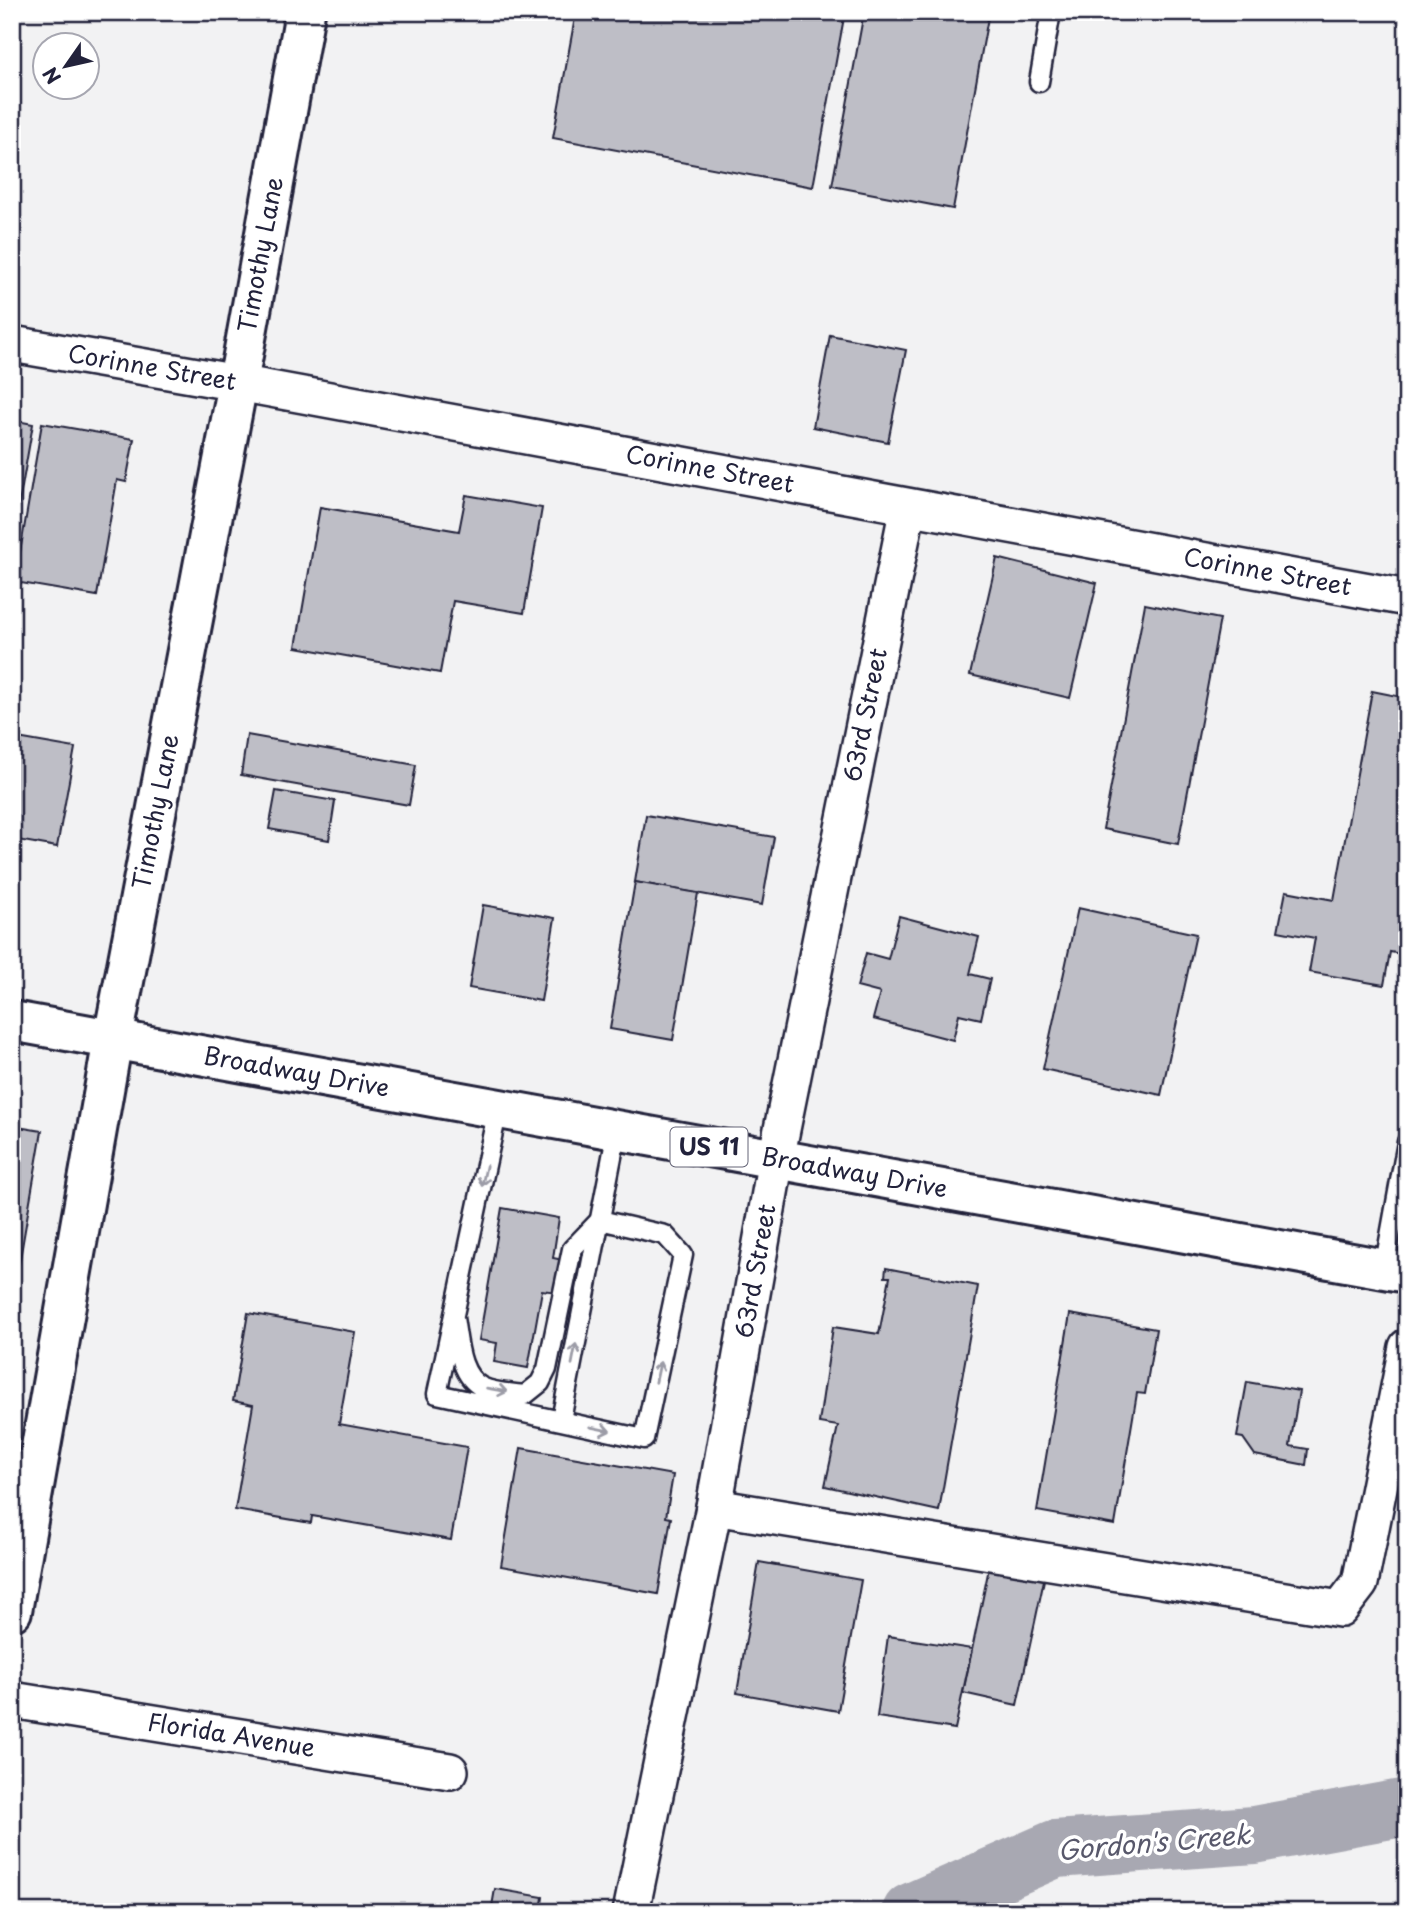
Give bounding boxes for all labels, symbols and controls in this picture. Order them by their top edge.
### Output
north arrow [32,32,102,102]
text: N [35,62,67,90]
street label: Timothy Lane [227,174,291,335]
street label: Corinne Street [65,334,239,398]
street label: Corinne Street [623,435,797,501]
street label: Corinne Street [1181,537,1355,604]
street label: 63rd Street [833,644,895,785]
street label: Timothy Lane [122,731,187,892]
street label: Broadway Drive [201,1036,393,1105]
road number: US 11 [670,1128,748,1166]
street label: Broadway Drive [759,1137,951,1206]
one-way arrow [476,1164,490,1187]
street label: 63rd Street [724,1201,784,1341]
one-way arrow [567,1343,581,1365]
one-way arrow [652,1361,666,1384]
one-way arrow [485,1384,508,1398]
one-way arrow [588,1423,611,1436]
street label: Florida Avenue [145,1702,318,1765]
water label: Gordon's Creek [1056,1814,1253,1869]

